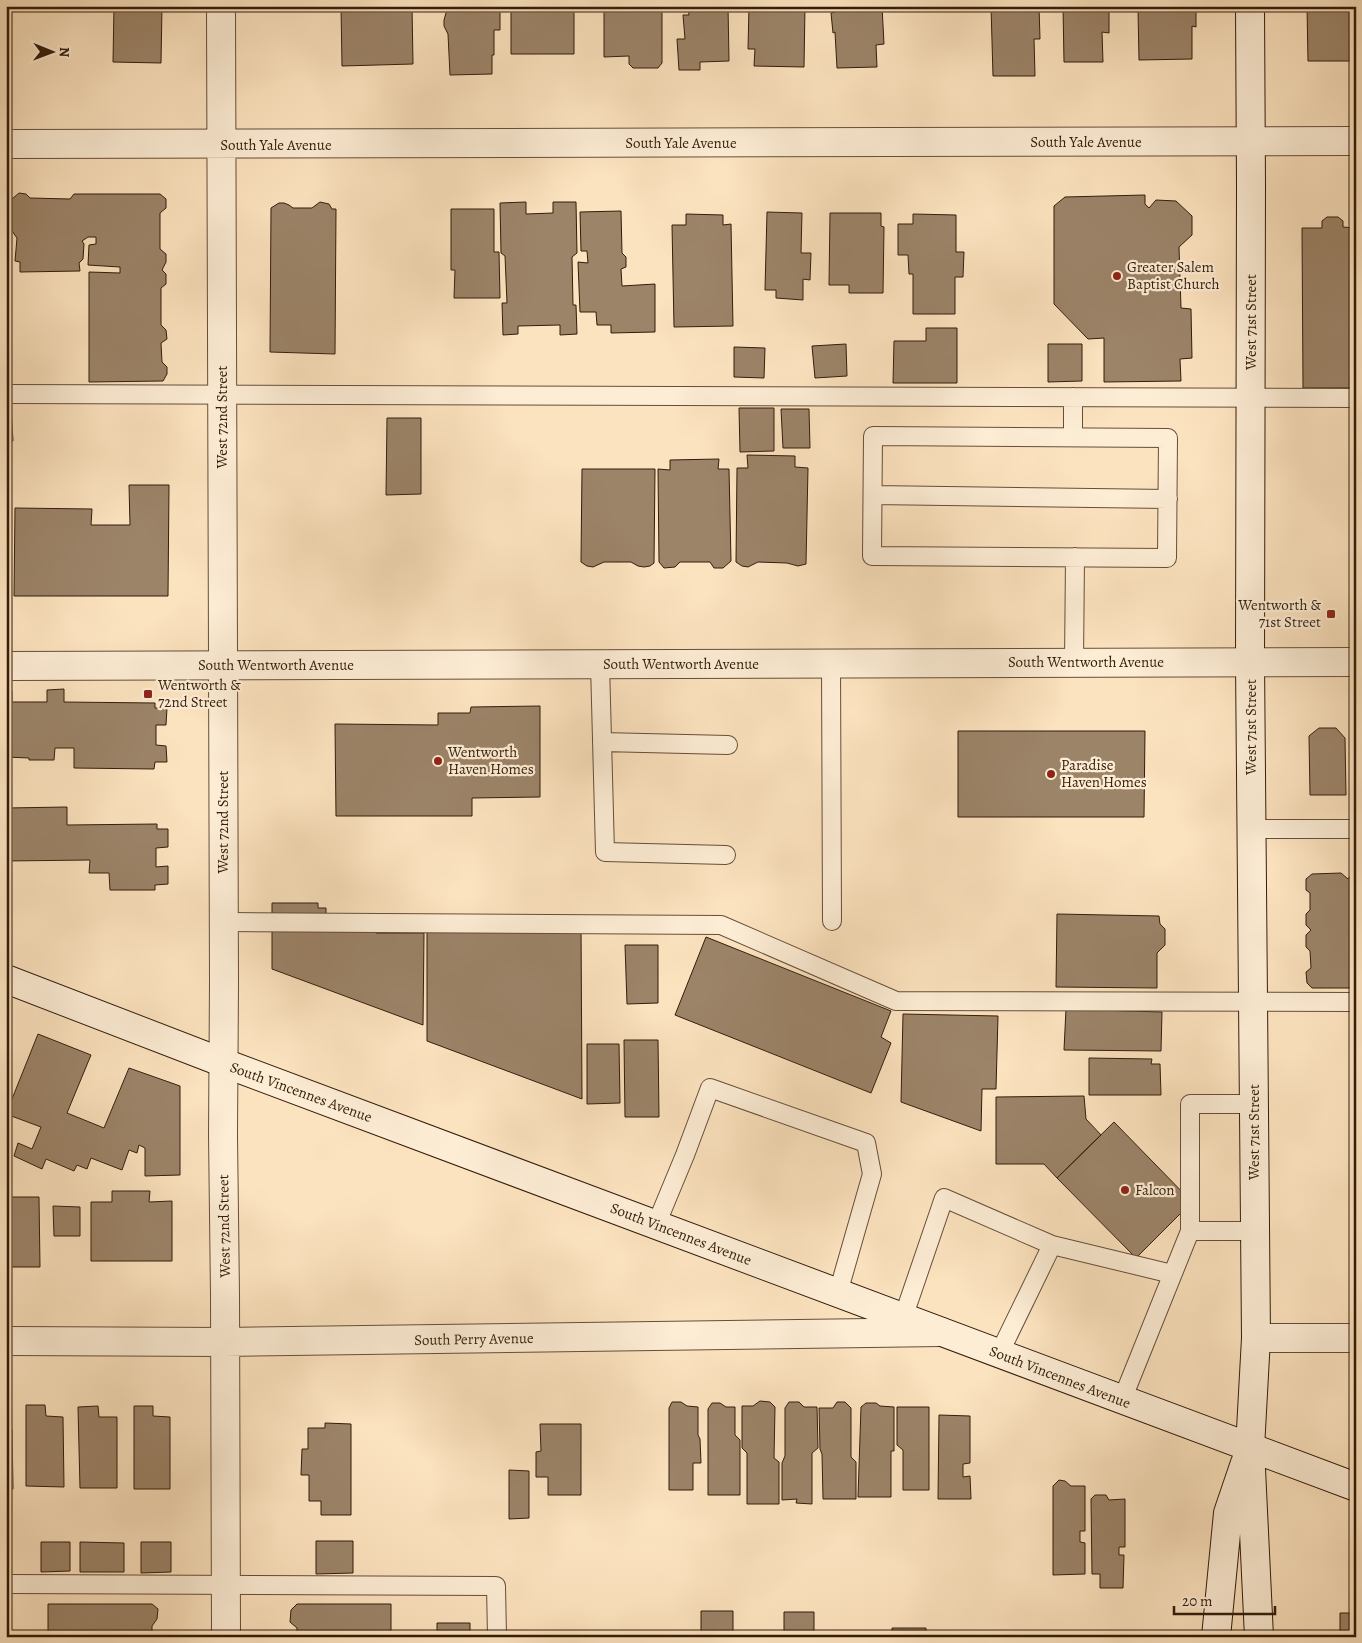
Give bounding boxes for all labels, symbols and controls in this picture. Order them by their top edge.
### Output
north arrow [28,28,78,78]
text: N [55,47,74,57]
street label: South Yale Avenue [1030,132,1142,152]
street label: South Yale Avenue [625,133,737,153]
street label: South Yale Avenue [220,135,332,155]
place label: Greater Salem Baptist Church [1127,257,1219,294]
marker: Greater Salem Baptist Church [1111,270,1123,282]
street label: West 71st Street [1241,274,1261,371]
street label: West 72nd Street [212,365,232,470]
place label: Wentworth & 71st Street [1237,595,1321,632]
marker: Wentworth & 71st Street [1325,608,1337,620]
street label: South Wentworth Avenue [1008,652,1164,672]
street label: South Wentworth Avenue [603,654,759,674]
street label: South Wentworth Avenue [198,655,354,675]
place label: Wentworth & 72nd Street [157,675,241,712]
street label: West 71st Street [1241,679,1261,776]
marker: Wentworth & 72nd Street [142,688,154,700]
place label: Wentworth Haven Homes [447,742,534,779]
marker: Wentworth Haven Homes [432,755,444,767]
place label: Paradise Haven Homes [1061,755,1147,792]
marker: Paradise Haven Homes [1045,768,1057,780]
street label: West 72nd Street [213,770,233,875]
street label: South Vincennes Avenue [227,1057,375,1127]
street label: West 71st Street [1244,1084,1264,1181]
street label: West 72nd Street [213,1174,235,1279]
place label: Falcon [1135,1180,1175,1200]
marker: Falcon [1119,1184,1131,1196]
street label: South Vincennes Avenue [607,1198,755,1270]
street label: South Perry Avenue [414,1328,534,1350]
street label: South Vincennes Avenue [986,1341,1134,1413]
scale bar [1174,1583,1276,1615]
text: 20 m [1182,1591,1213,1611]

